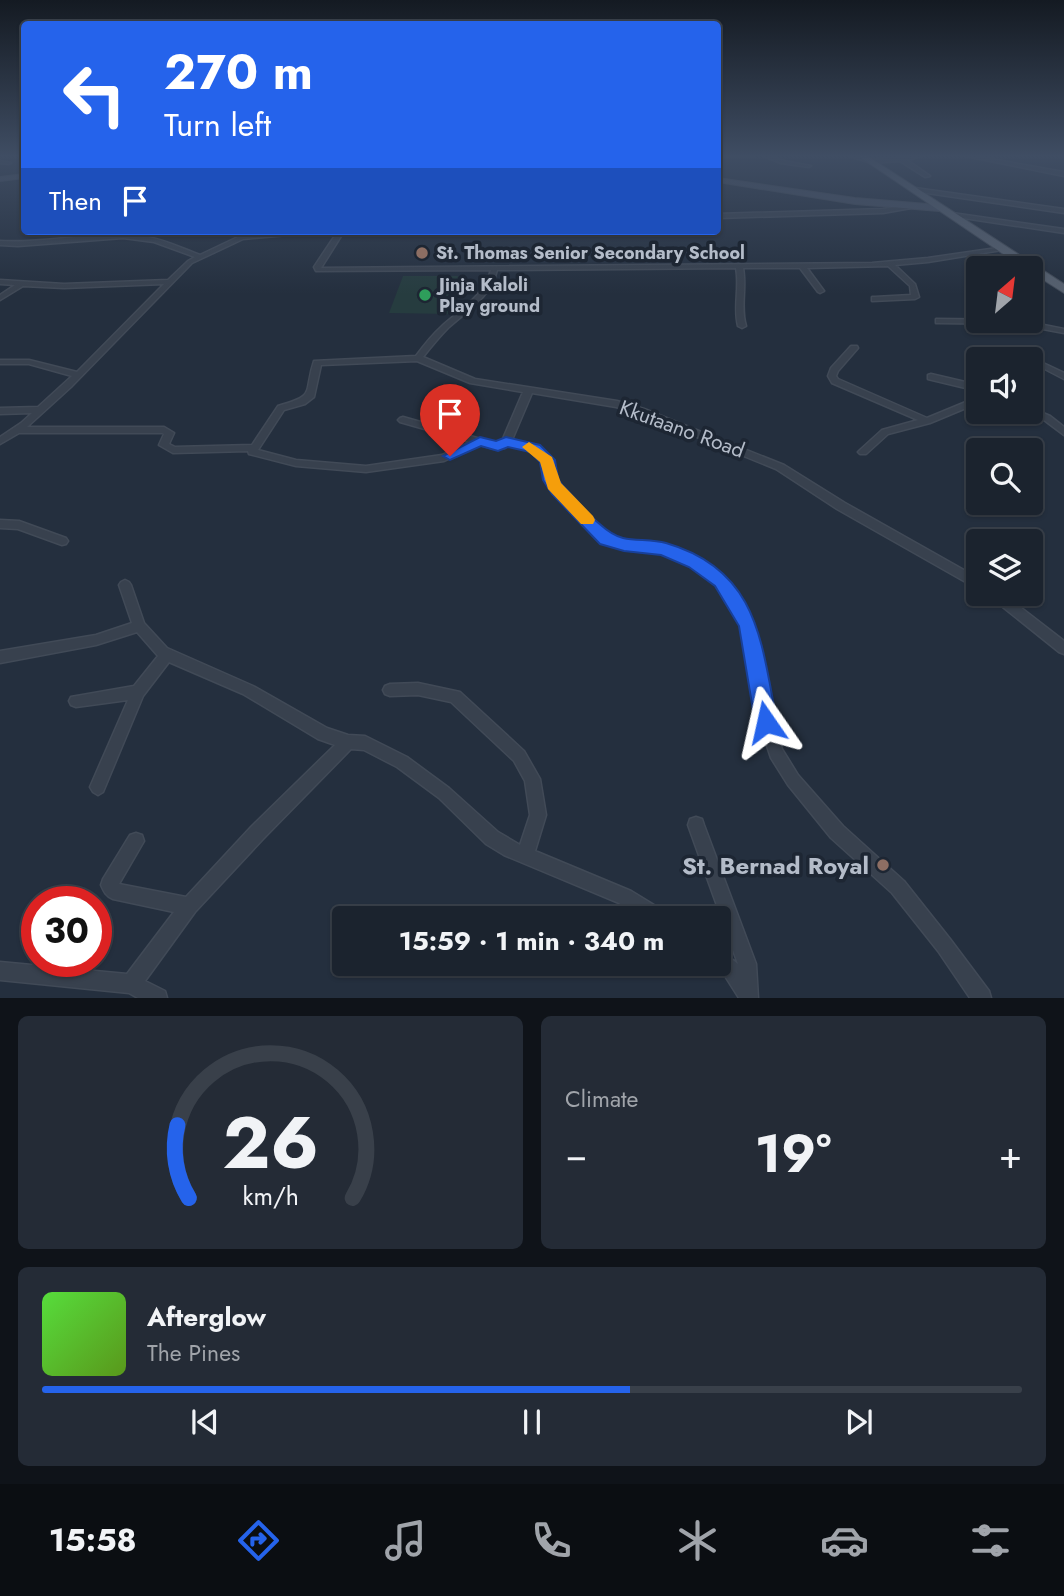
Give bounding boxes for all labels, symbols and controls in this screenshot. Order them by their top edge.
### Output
text: 270 m [164,37,313,107]
icon: left [49,49,140,140]
text: Turn left [164,102,271,148]
text: Then [49,182,102,220]
icon: arrive [116,182,154,220]
place label: St. Thomas Senior Secondary School [436,240,745,266]
marker: St. Thomas Senior Secondary School [414,245,430,261]
north arrow [966,256,1043,332]
map controls [966,256,1043,606]
place label: Jinja Kaloli Play ground [436,272,540,319]
marker: Jinja Kaloli Play ground [417,287,433,303]
button: sound [966,347,1043,424]
pin [420,384,480,456]
street label: Kkutaano Road [615,392,749,466]
icon: arrive [431,395,469,433]
button: search [966,438,1043,515]
button: layers [966,529,1043,606]
position arrow [729,685,803,759]
place label: St. Bernad Royal [682,848,869,883]
marker: St. Bernad Royal [875,857,891,873]
speed limit sign: 30 [21,886,112,977]
text: 15:59 · 1 min · 340 m [399,922,664,960]
text: Climate [565,1082,638,1116]
text: 26 [222,1091,319,1196]
text: 19° [755,1116,831,1192]
text: − [565,1127,587,1182]
text: + [999,1127,1022,1182]
text: km/h [242,1178,299,1214]
text: Afterglow [147,1298,266,1336]
text: The Pines [147,1336,240,1370]
icon: previous [186,1403,224,1441]
icon: pause [513,1403,551,1441]
icon: next [840,1403,878,1441]
icon: directions [234,1516,283,1565]
icon: music [381,1516,430,1565]
icon: phone [527,1516,576,1565]
icon: climate [673,1516,722,1565]
icon: car [820,1516,869,1565]
icon: filters [966,1516,1015,1565]
text: 15:58 [49,1517,137,1563]

